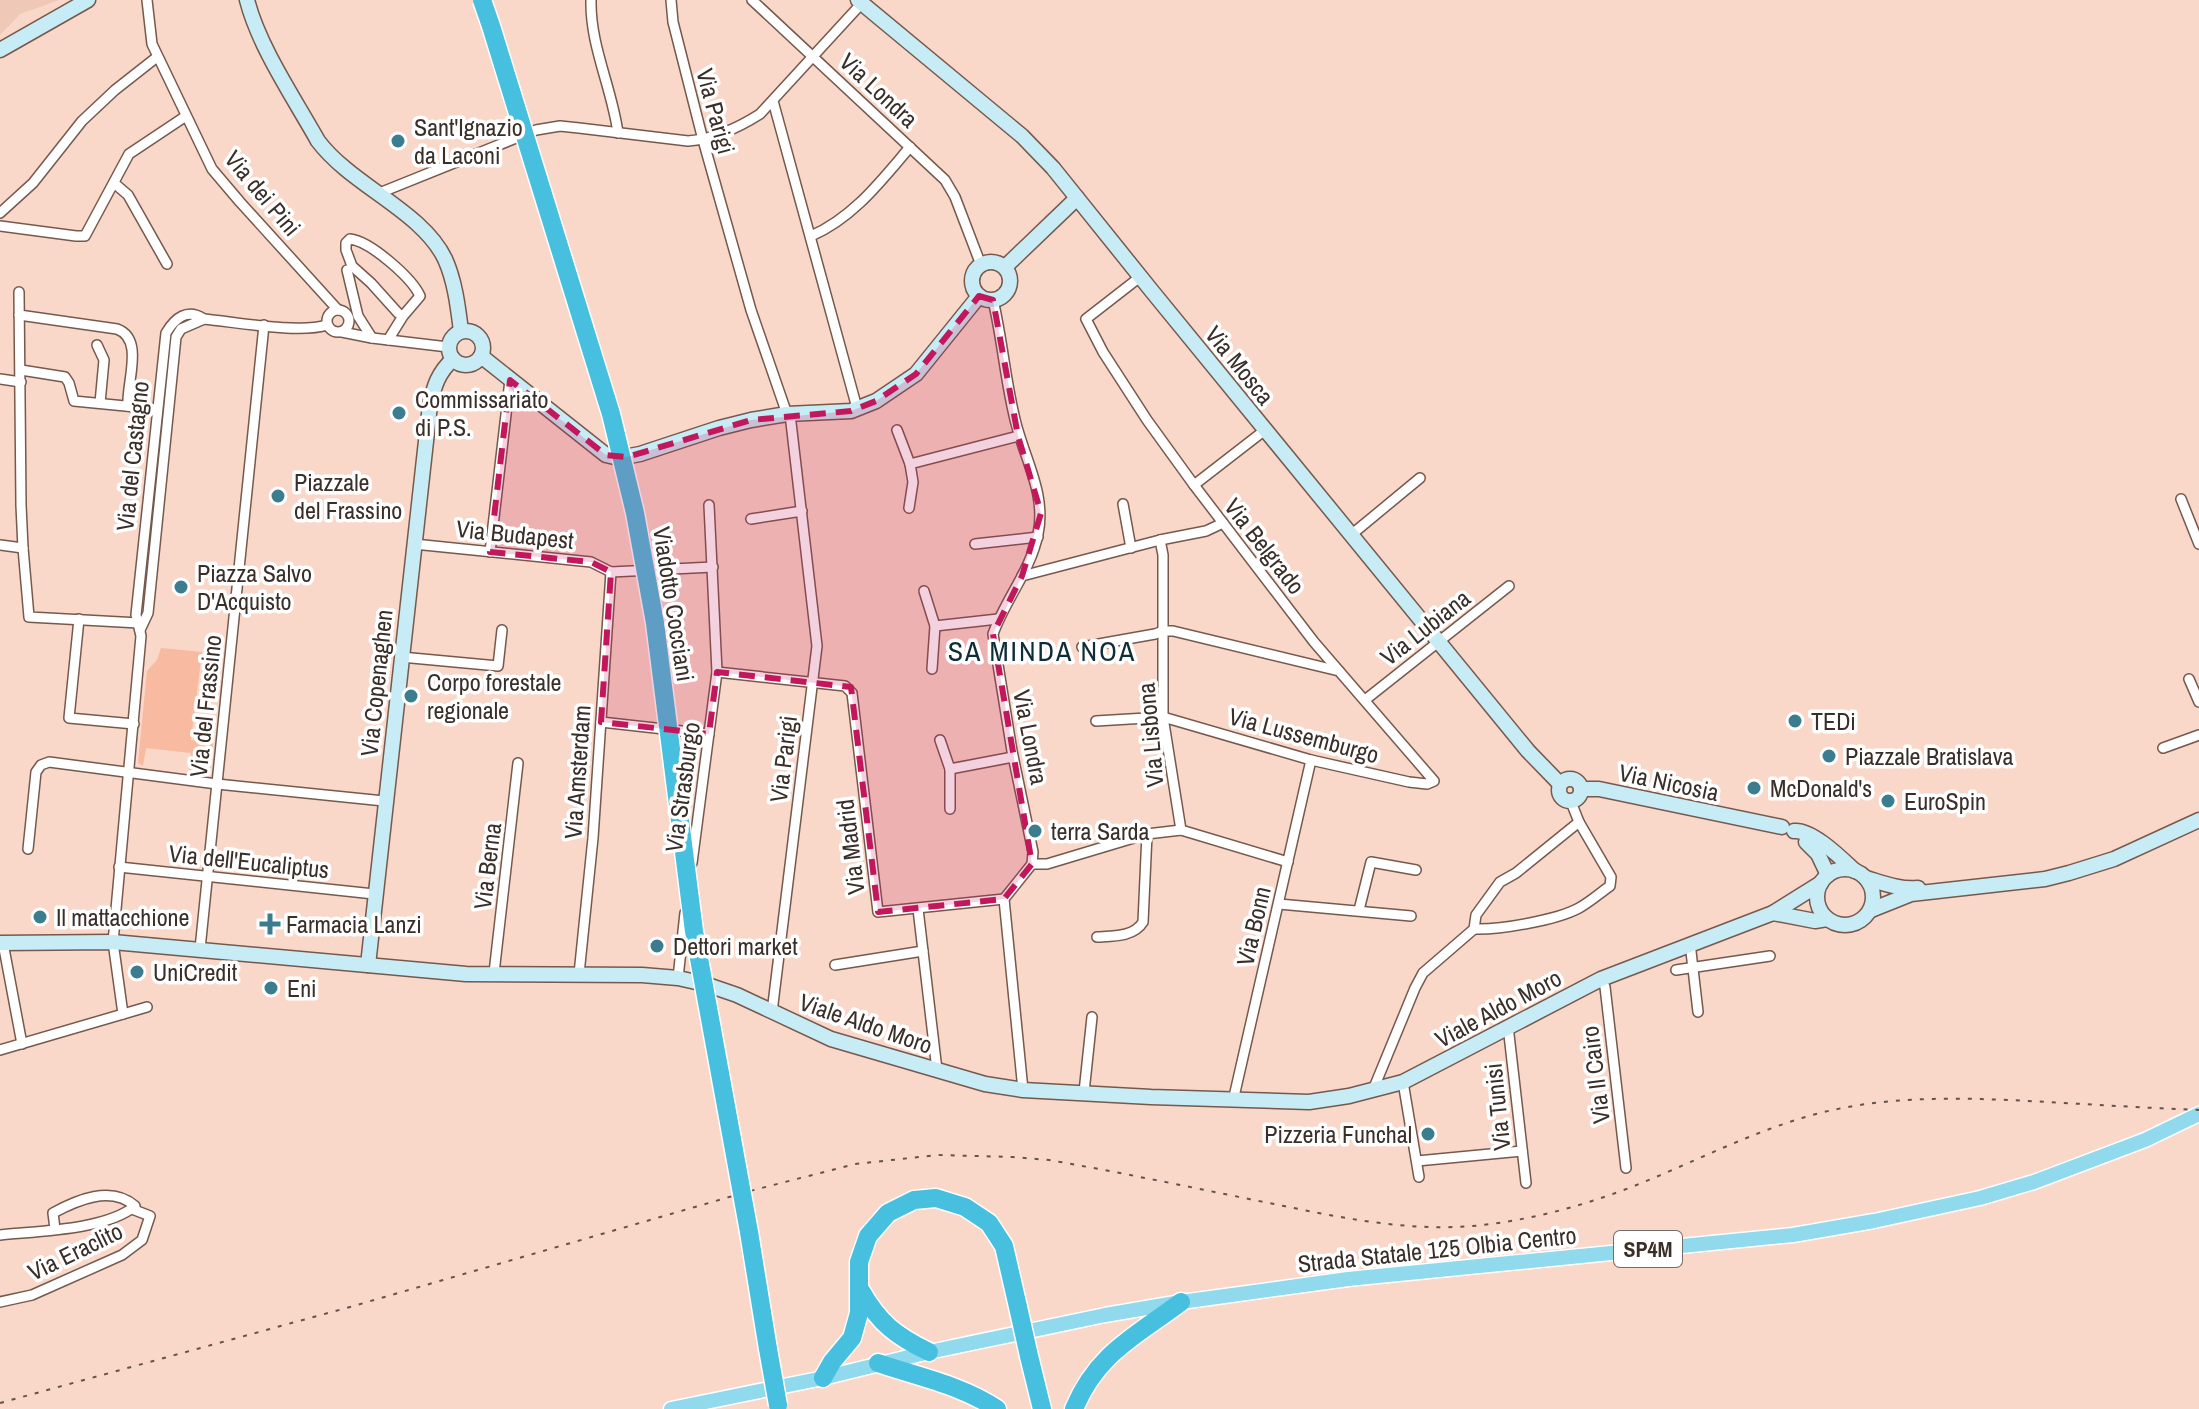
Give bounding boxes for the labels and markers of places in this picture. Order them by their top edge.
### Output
place label: Sant'Ignazio da Laconi [414,111,523,171]
marker: Sant'Ignazio da Laconi [389,132,407,150]
place label: Commissariato di P.S. [415,383,548,443]
marker: Commissariato di P.S. [390,404,408,422]
place label: Piazzale del Frassino [294,466,402,526]
marker: Piazzale del Frassino [269,487,287,505]
place label: Piazza Salvo D'Acquisto [197,557,312,617]
marker: Piazza Salvo D'Acquisto [172,578,190,596]
place label: Corpo forestale regionale [427,666,562,726]
marker: Corpo forestale regionale [402,687,420,705]
place label: TEDi [1811,705,1856,737]
marker: TEDi [1786,712,1804,730]
place label: Piazzale Bratislava [1845,740,2014,772]
marker: Piazzale Bratislava [1820,747,1838,765]
place label: McDonald's [1770,772,1872,804]
marker: McDonald's [1745,779,1763,797]
place label: EuroSpin [1904,785,1986,817]
marker: EuroSpin [1879,792,1897,810]
place label: terra Sarda [1051,815,1150,847]
marker: terra Sarda [1026,822,1044,840]
place label: Il mattacchione [56,901,189,933]
marker: Il mattacchione [31,908,49,926]
place label: Farmacia Lanzi [286,908,422,940]
marker: Farmacia Lanzi [261,915,279,933]
place label: Dettori market [673,930,798,962]
marker: Dettori market [648,937,666,955]
place label: UniCredit [153,956,238,988]
marker: UniCredit [128,963,146,981]
place label: Eni [287,972,317,1004]
marker: Eni [262,979,280,997]
place label: Pizzeria Funchal [1264,1118,1412,1150]
marker: Pizzeria Funchal [1419,1125,1437,1143]

